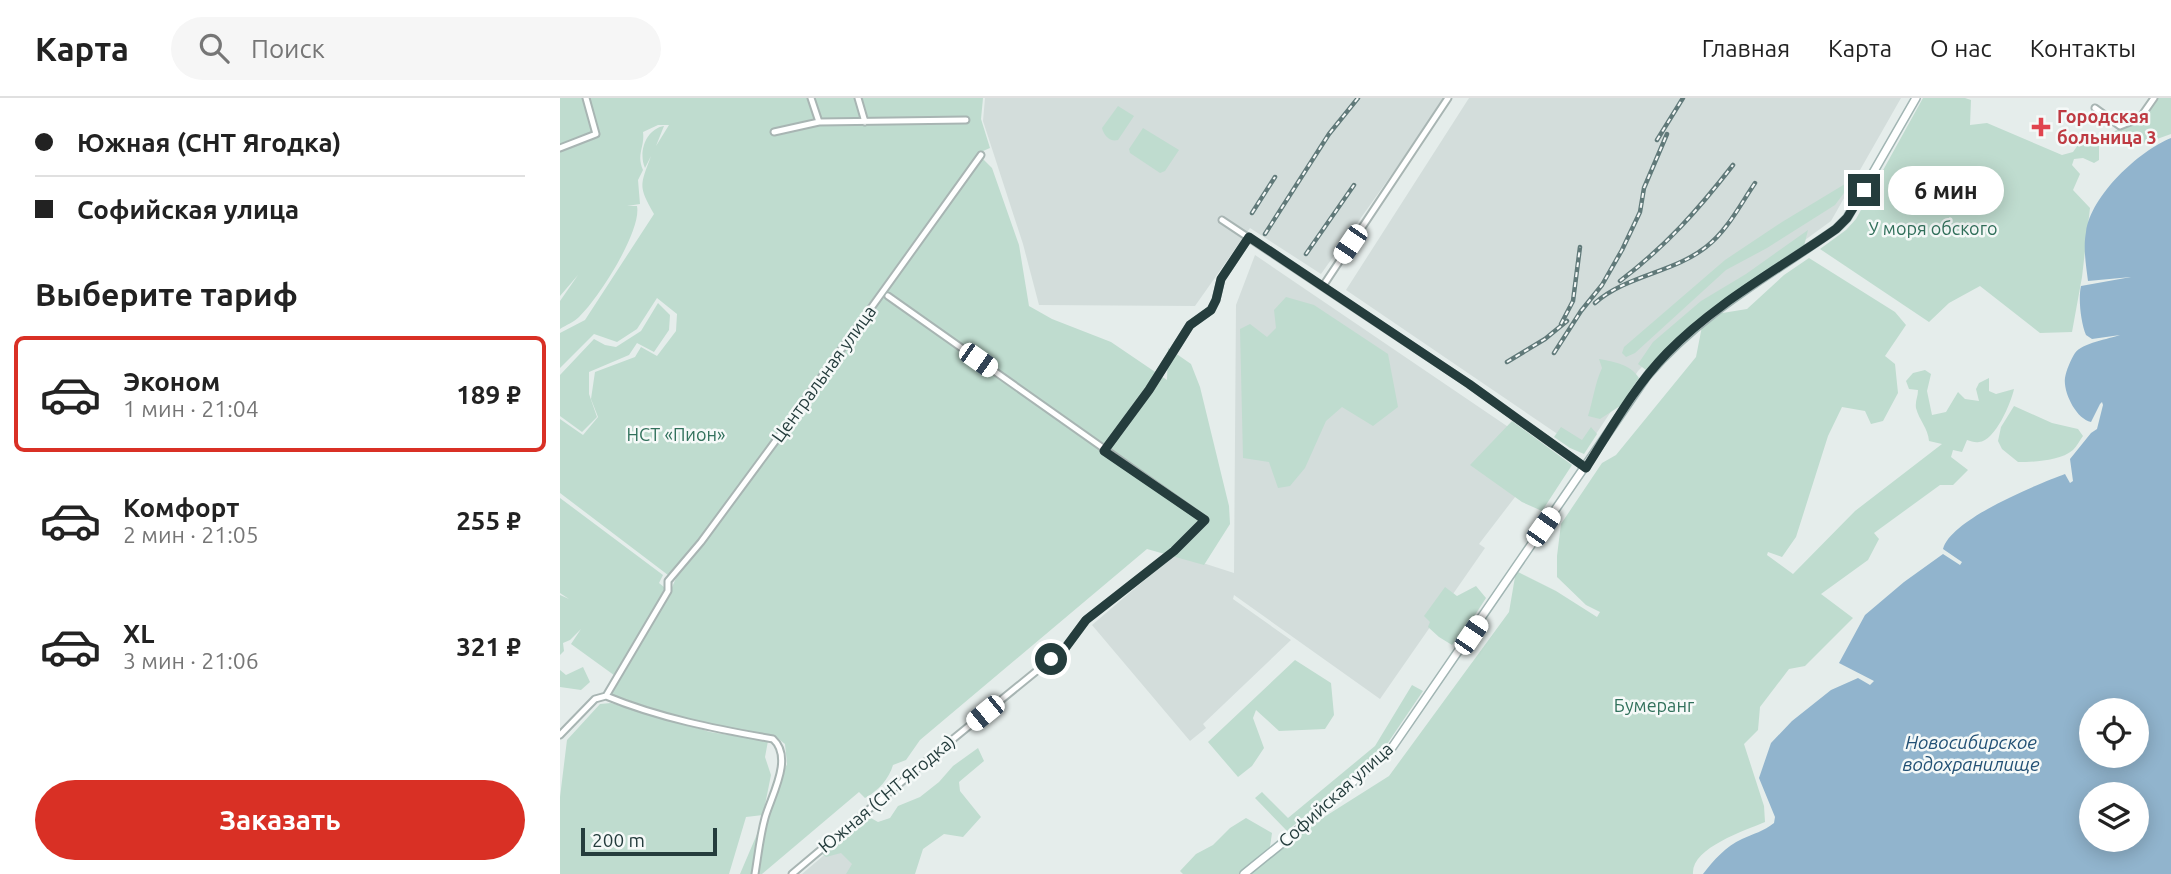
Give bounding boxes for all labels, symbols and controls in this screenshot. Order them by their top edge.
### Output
search box [171,17,661,80]
icon: search [195,29,233,67]
text: Карта [35,30,129,67]
text: Поиск [251,34,325,63]
text: Главная [1702,35,1790,62]
text: Карта [1828,35,1892,62]
text: О нас [1930,35,1992,62]
text: Контакты [2030,35,2136,62]
place label: Городская больница 3 [2057,106,2157,147]
marker: Городская больница 3 [2031,117,2051,137]
text: Южная (СНТ Ягодка) [77,128,341,157]
callout: 6 мин [1888,166,2004,214]
route end [1848,174,1880,206]
text: 6 мин [1914,178,1978,203]
text: Софийская улица [77,195,299,224]
park label: У моря обского [1869,218,1997,238]
car [1330,221,1371,267]
text: Выберите тариф [35,276,298,312]
street label: Центральная улица [767,301,879,445]
car [955,339,1002,381]
icon: car [39,363,102,426]
text: Эконом [123,367,220,396]
text: 189 ₽ [456,380,521,409]
text: 1 мин · 21:04 [123,396,259,421]
park label: НСТ «Пион» [627,424,725,444]
icon: car [39,489,102,552]
text: Комфорт [123,493,239,522]
car [1523,504,1564,550]
text: 255 ₽ [456,506,521,535]
text: 2 мин · 21:05 [123,522,259,547]
car [1451,612,1492,658]
icon: car [39,615,102,678]
text: XL [123,619,154,648]
text: 321 ₽ [456,632,521,661]
route start [1035,643,1067,675]
text: 3 мин · 21:06 [123,648,259,673]
car [963,692,1008,734]
park label: Бумеранг [1614,695,1694,715]
map controls [2079,698,2149,852]
button: locate [2079,698,2149,768]
street label: Южная (СНТ Ягодка) [814,730,959,857]
water label: Новосибирское водохранилище [1902,731,2040,775]
street label: Софийская улица [1274,738,1396,851]
button: Заказать [35,780,525,860]
button: layers [2079,782,2149,852]
scale bar [581,825,718,857]
text: 200 m [592,829,645,851]

